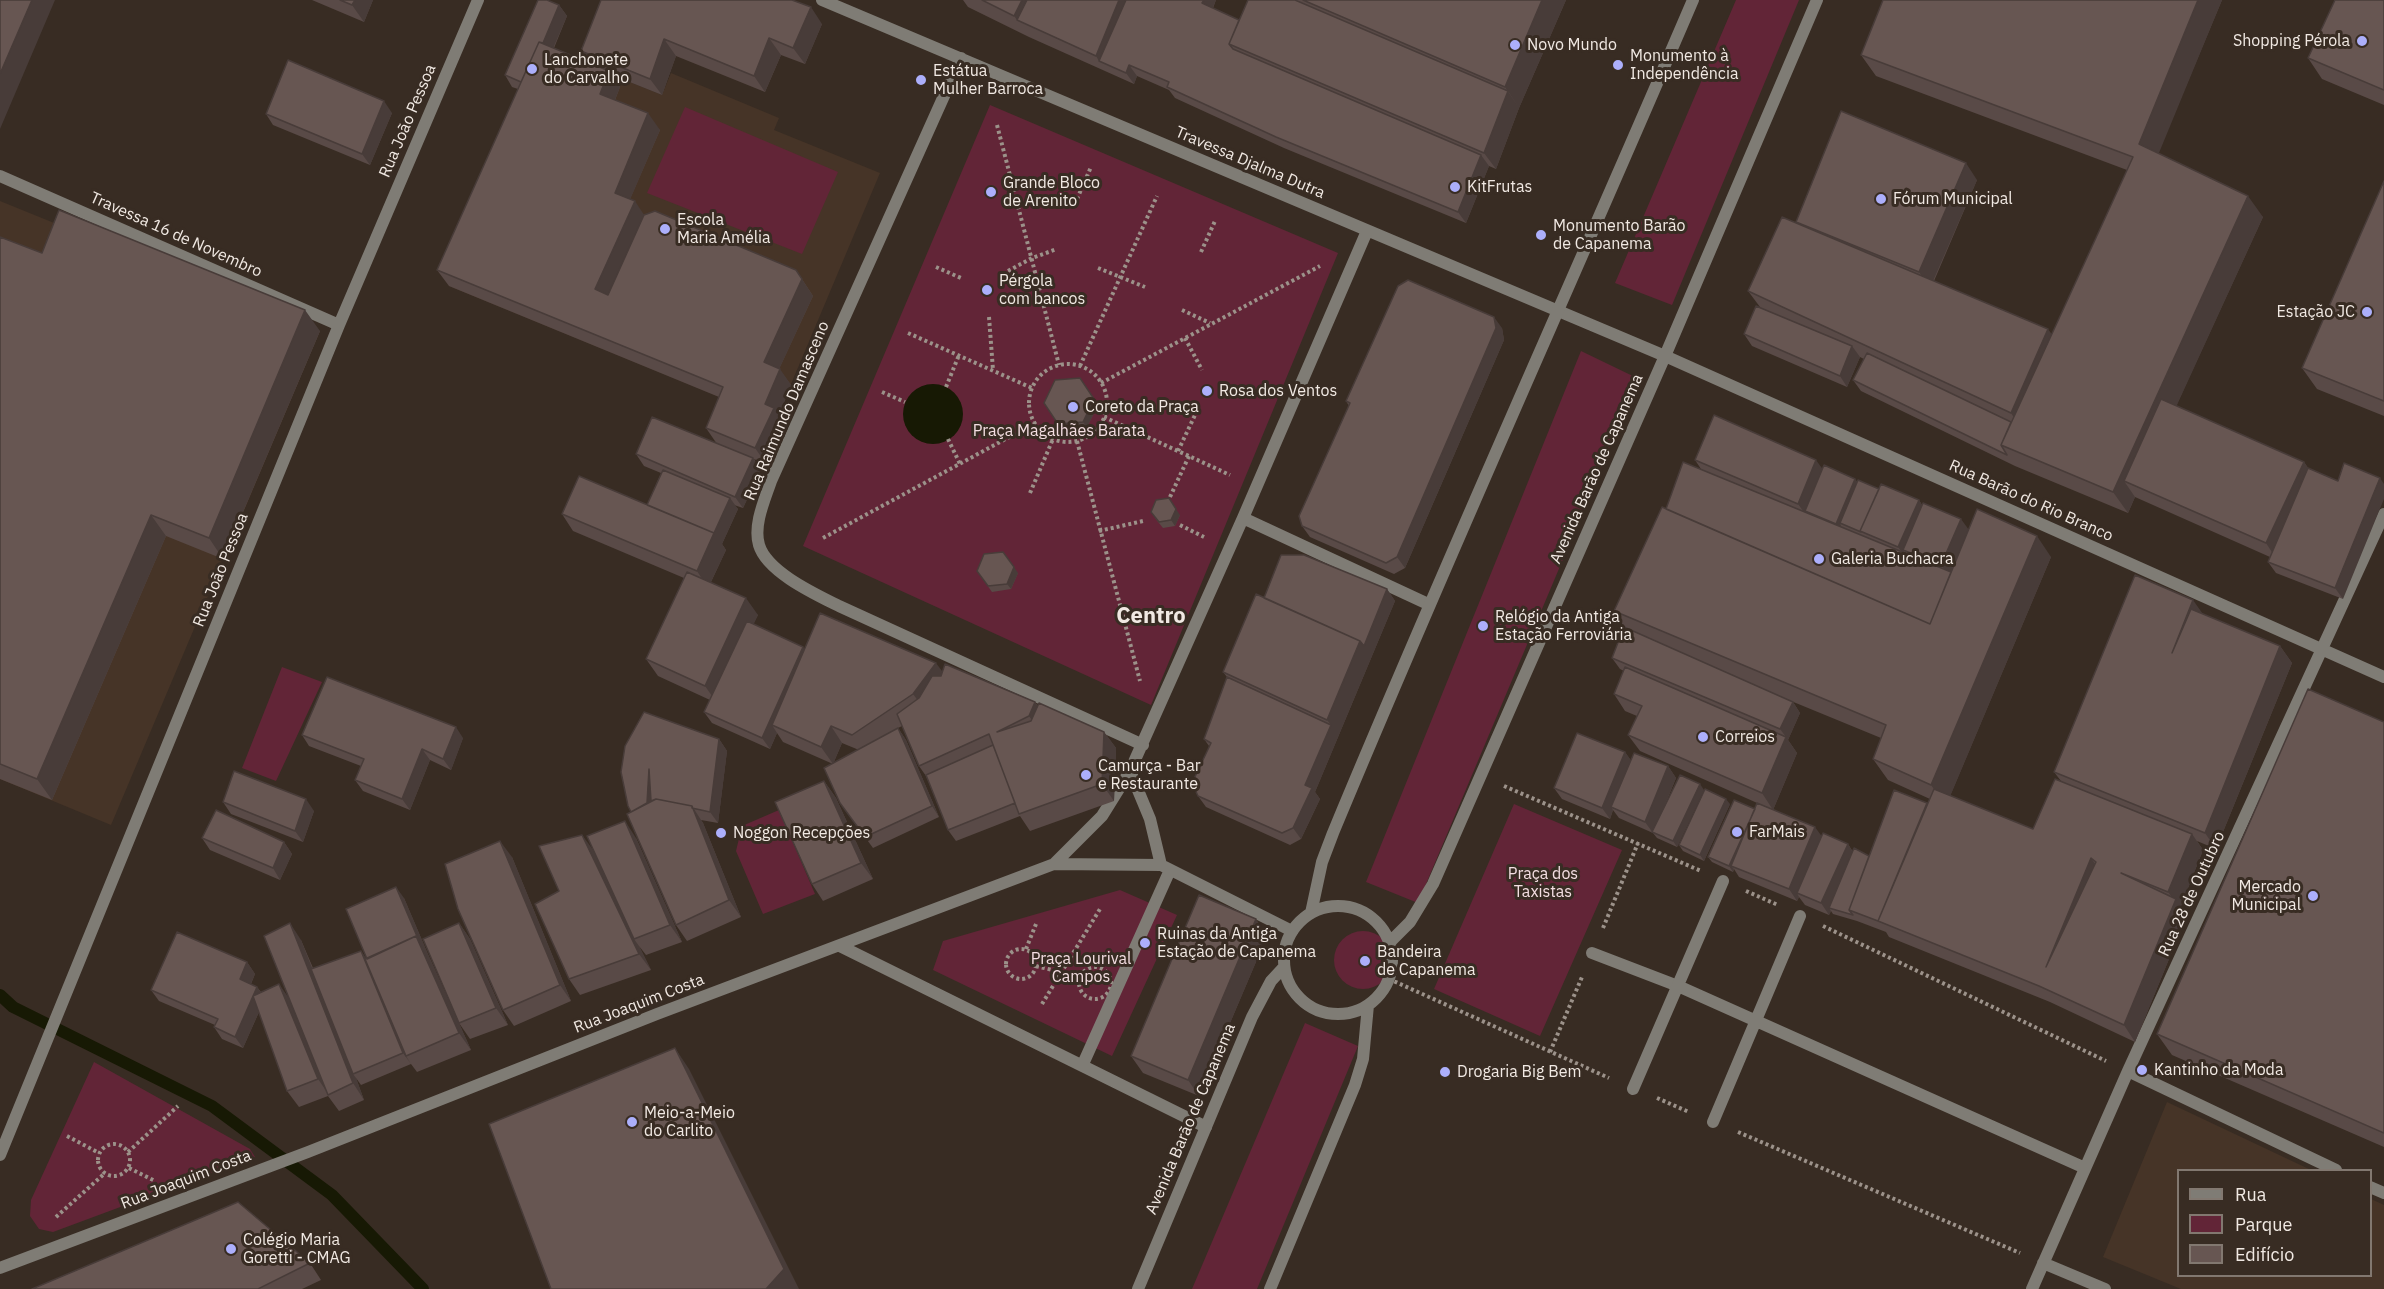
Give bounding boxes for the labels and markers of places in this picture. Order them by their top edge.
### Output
place label: Shopping Pérola [2233,31,2350,51]
marker: Shopping Pérola [2355,34,2369,48]
place label: Novo Mundo [1527,35,1617,55]
marker: Novo Mundo [1508,38,1522,52]
place label: Monumento à Independência [1630,46,1738,84]
place label: Lanchonete do Carvalho [544,50,629,88]
marker: Monumento à Independência [1611,58,1625,72]
place label: Estátua Mulher Barroca [933,61,1043,99]
marker: Lanchonete do Carvalho [525,62,539,76]
marker: Estátua Mulher Barroca [914,73,928,87]
place label: Grande Bloco de Arenito [1003,173,1100,211]
place label: KitFrutas [1467,177,1532,197]
marker: KitFrutas [1448,180,1462,194]
marker: Grande Bloco de Arenito [984,185,998,199]
place label: Fórum Municipal [1893,189,2013,209]
marker: Fórum Municipal [1874,192,1888,206]
place label: Escola Maria Amélia [677,210,771,248]
place label: Monumento Barão de Capanema [1553,216,1686,254]
marker: Escola Maria Amélia [658,222,672,236]
marker: Monumento Barão de Capanema [1534,228,1548,242]
place label: Pérgola com bancos [999,271,1085,309]
marker: Pérgola com bancos [980,283,994,297]
place label: Estação JC [2276,302,2355,322]
marker: Estação JC [2360,305,2374,319]
place label: Rosa dos Ventos [1219,381,1337,401]
marker: Rosa dos Ventos [1200,384,1214,398]
place label: Coreto da Praça [1085,397,1199,417]
marker: Coreto da Praça [1066,400,1080,414]
place label: Galeria Buchacra [1831,549,1954,569]
marker: Galeria Buchacra [1812,552,1826,566]
place label: Relógio da Antiga Estação Ferroviária [1495,607,1632,645]
marker: Relógio da Antiga Estação Ferroviária [1476,619,1490,633]
place label: Correios [1715,727,1775,747]
marker: Correios [1696,730,1710,744]
place label: Camurça - Bar e Restaurante [1098,756,1201,794]
marker: Camurça - Bar e Restaurante [1079,768,1093,782]
place label: FarMais [1749,822,1805,842]
place label: Noggon Recepções [733,823,870,843]
marker: FarMais [1730,825,1744,839]
marker: Noggon Recepções [714,826,728,840]
place label: Mercado Municipal [2232,877,2301,915]
marker: Mercado Municipal [2306,889,2320,903]
place label: Ruinas da Antiga Estação de Capanema [1157,924,1316,962]
marker: Ruinas da Antiga Estação de Capanema [1138,936,1152,950]
place label: Bandeira de Capanema [1377,942,1476,980]
marker: Bandeira de Capanema [1358,954,1372,968]
place label: Kantinho da Moda [2154,1060,2283,1080]
place label: Drogaria Big Bem [1457,1062,1581,1082]
marker: Kantinho da Moda [2135,1063,2149,1077]
marker: Drogaria Big Bem [1438,1065,1452,1079]
place label: Meio-a-Meio do Carlito [644,1103,735,1141]
marker: Meio-a-Meio do Carlito [625,1115,639,1129]
place label: Colégio Maria Goretti - CMAG [243,1230,351,1268]
marker: Colégio Maria Goretti - CMAG [224,1242,238,1256]

